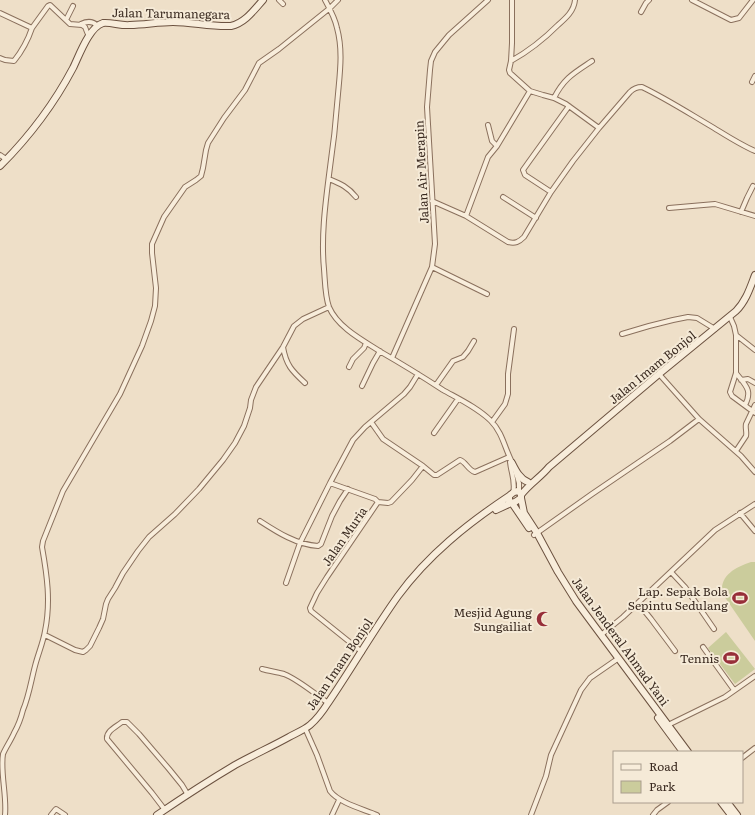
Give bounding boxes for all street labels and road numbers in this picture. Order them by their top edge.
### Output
street label: Jalan Tarumanegara [112,3,231,23]
street label: Jalan Air Merapin [409,120,433,224]
street label: Jalan Imam Bonjol [605,326,699,408]
street label: Jalan Muria [317,502,371,569]
street label: Jalan Jenderal Ahmad Yani [568,573,674,709]
street label: Jalan Imam Bonjol [301,614,377,714]

